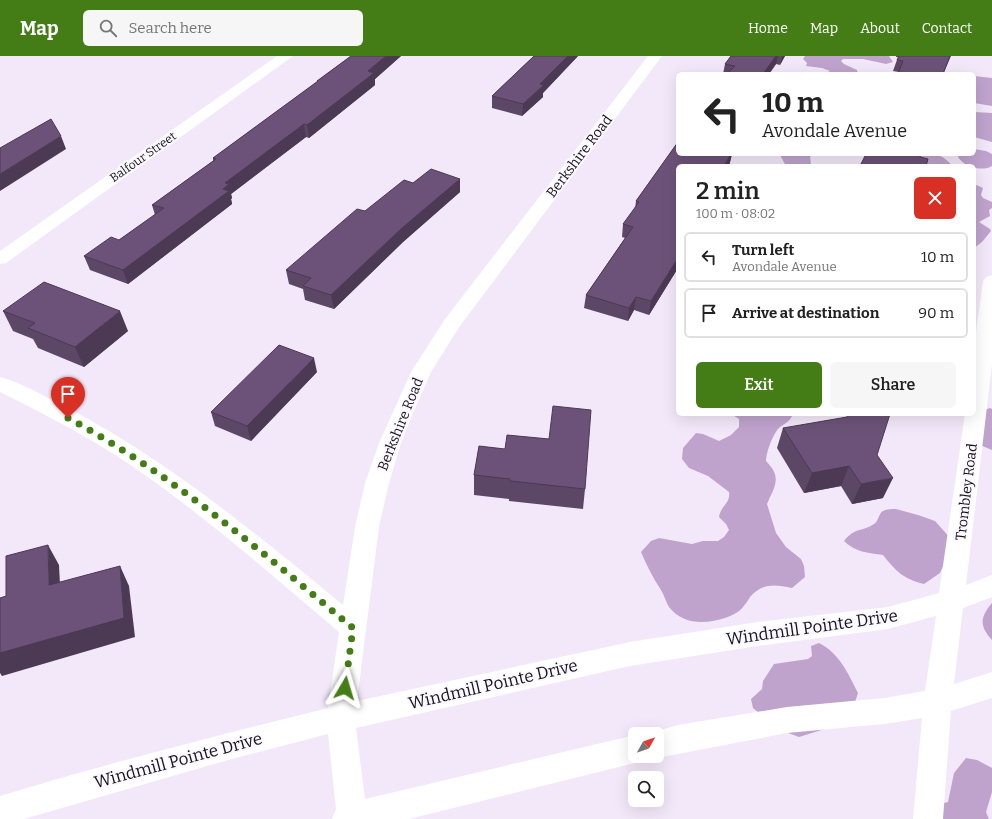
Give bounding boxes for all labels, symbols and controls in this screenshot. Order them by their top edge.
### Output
search box [83,10,363,46]
text: Map [20,17,59,40]
icon: search [97,17,119,39]
text: Search here [129,19,212,37]
text: Home [748,20,788,37]
text: Map [810,20,838,37]
text: About [860,20,900,37]
text: Contact [922,20,972,37]
text: 10 m [762,86,824,119]
icon: left [696,88,748,140]
street label: Berkshire Road [543,112,616,201]
text: Avondale Avenue [762,120,907,142]
street label: Balfour Street [107,129,179,185]
text: 2 min [696,177,760,205]
button: close [914,177,956,219]
text: 100 m · 08:02 [696,206,775,221]
text: Turn left [732,241,794,259]
icon: left [698,246,720,268]
text: 10 m [921,248,954,266]
text: Avondale Avenue [732,259,837,274]
icon: arrive [698,302,720,324]
text: Arrive at destination [732,304,879,322]
text: 90 m [918,304,954,322]
button: Exit [696,362,822,408]
button: Share [830,362,956,408]
street label: Berkshire Road [374,375,427,473]
pin [51,377,85,418]
icon: arrive [57,383,79,405]
street label: Trombley Road [952,443,981,542]
street label: Windmill Pointe Drive [725,605,899,650]
street label: Windmill Pointe Drive [406,655,580,714]
position arrow [324,667,366,709]
north arrow [628,727,664,763]
map controls [628,727,664,807]
street label: Windmill Pointe Drive [92,728,264,793]
button: search [628,771,664,807]

